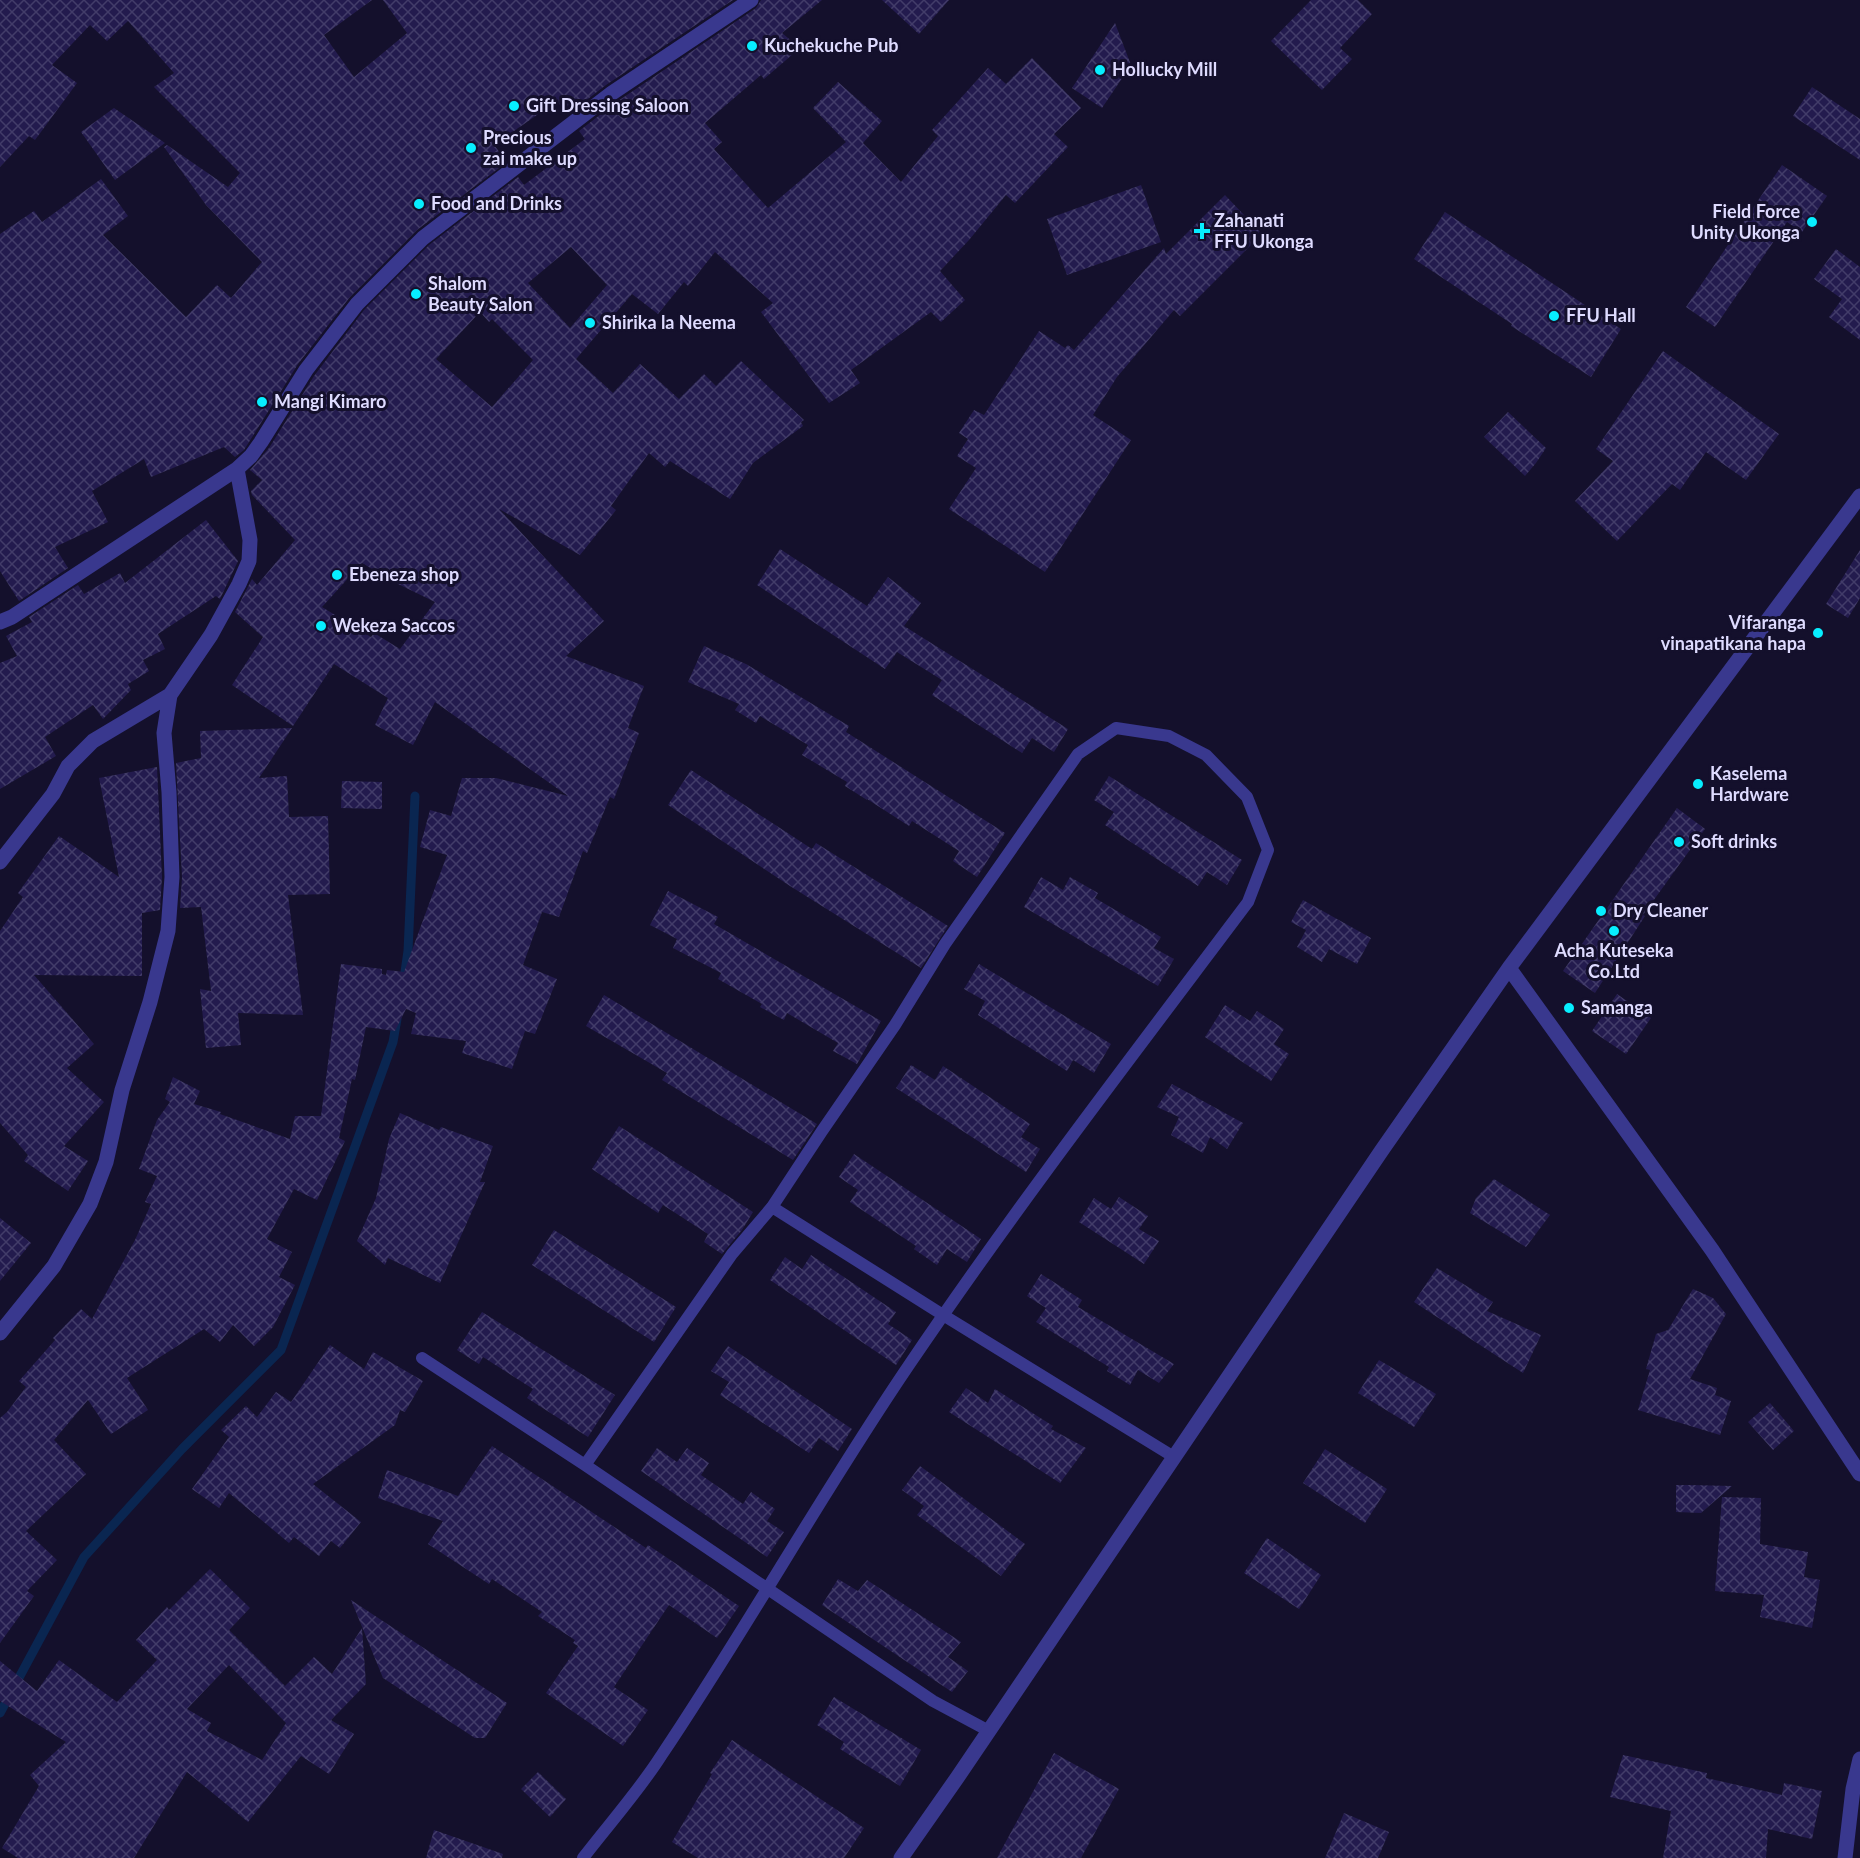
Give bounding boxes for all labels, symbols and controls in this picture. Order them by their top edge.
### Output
place label: Kuchekuche Pub [764,34,899,56]
marker: Kuchekuche Pub [745,39,759,53]
place label: Hollucky Mill [1112,58,1217,80]
marker: Hollucky Mill [1093,63,1107,77]
place label: Gift Dressing Saloon [526,94,689,116]
marker: Gift Dressing Saloon [507,99,521,113]
place label: Precious zai make up [483,126,577,169]
marker: Precious zai make up [464,141,478,155]
place label: Food and Drinks [431,192,562,214]
marker: Food and Drinks [412,197,426,211]
place label: Field Force Unity Ukonga [1691,200,1800,243]
place label: Zahanati FFU Ukonga [1214,209,1314,252]
marker: Field Force Unity Ukonga [1805,215,1819,229]
marker: Zahanati FFU Ukonga [1195,224,1209,238]
place label: Shalom Beauty Salon [428,272,533,315]
marker: Shalom Beauty Salon [409,287,423,301]
place label: FFU Hall [1566,304,1636,326]
marker: FFU Hall [1547,309,1561,323]
place label: Shirika la Neema [602,311,736,333]
marker: Shirika la Neema [583,316,597,330]
place label: Mangi Kimaro [274,390,386,412]
marker: Mangi Kimaro [255,395,269,409]
place label: Ebeneza shop [349,563,459,585]
marker: Ebeneza shop [330,568,344,582]
place label: Vifaranga vinapatikana hapa [1661,611,1806,654]
place label: Wekeza Saccos [333,614,455,636]
marker: Wekeza Saccos [314,619,328,633]
marker: Vifaranga vinapatikana hapa [1811,626,1825,640]
place label: Kaselema Hardware [1710,762,1789,805]
marker: Kaselema Hardware [1691,777,1705,791]
place label: Soft drinks [1691,830,1777,852]
marker: Soft drinks [1672,835,1686,849]
place label: Dry Cleaner [1613,899,1709,921]
marker: Dry Cleaner [1594,904,1608,918]
marker: Acha Kuteseka Co.Ltd [1607,924,1621,938]
place label: Acha Kuteseka Co.Ltd [1553,939,1674,982]
place label: Samanga [1581,996,1653,1018]
marker: Samanga [1562,1001,1576,1015]

